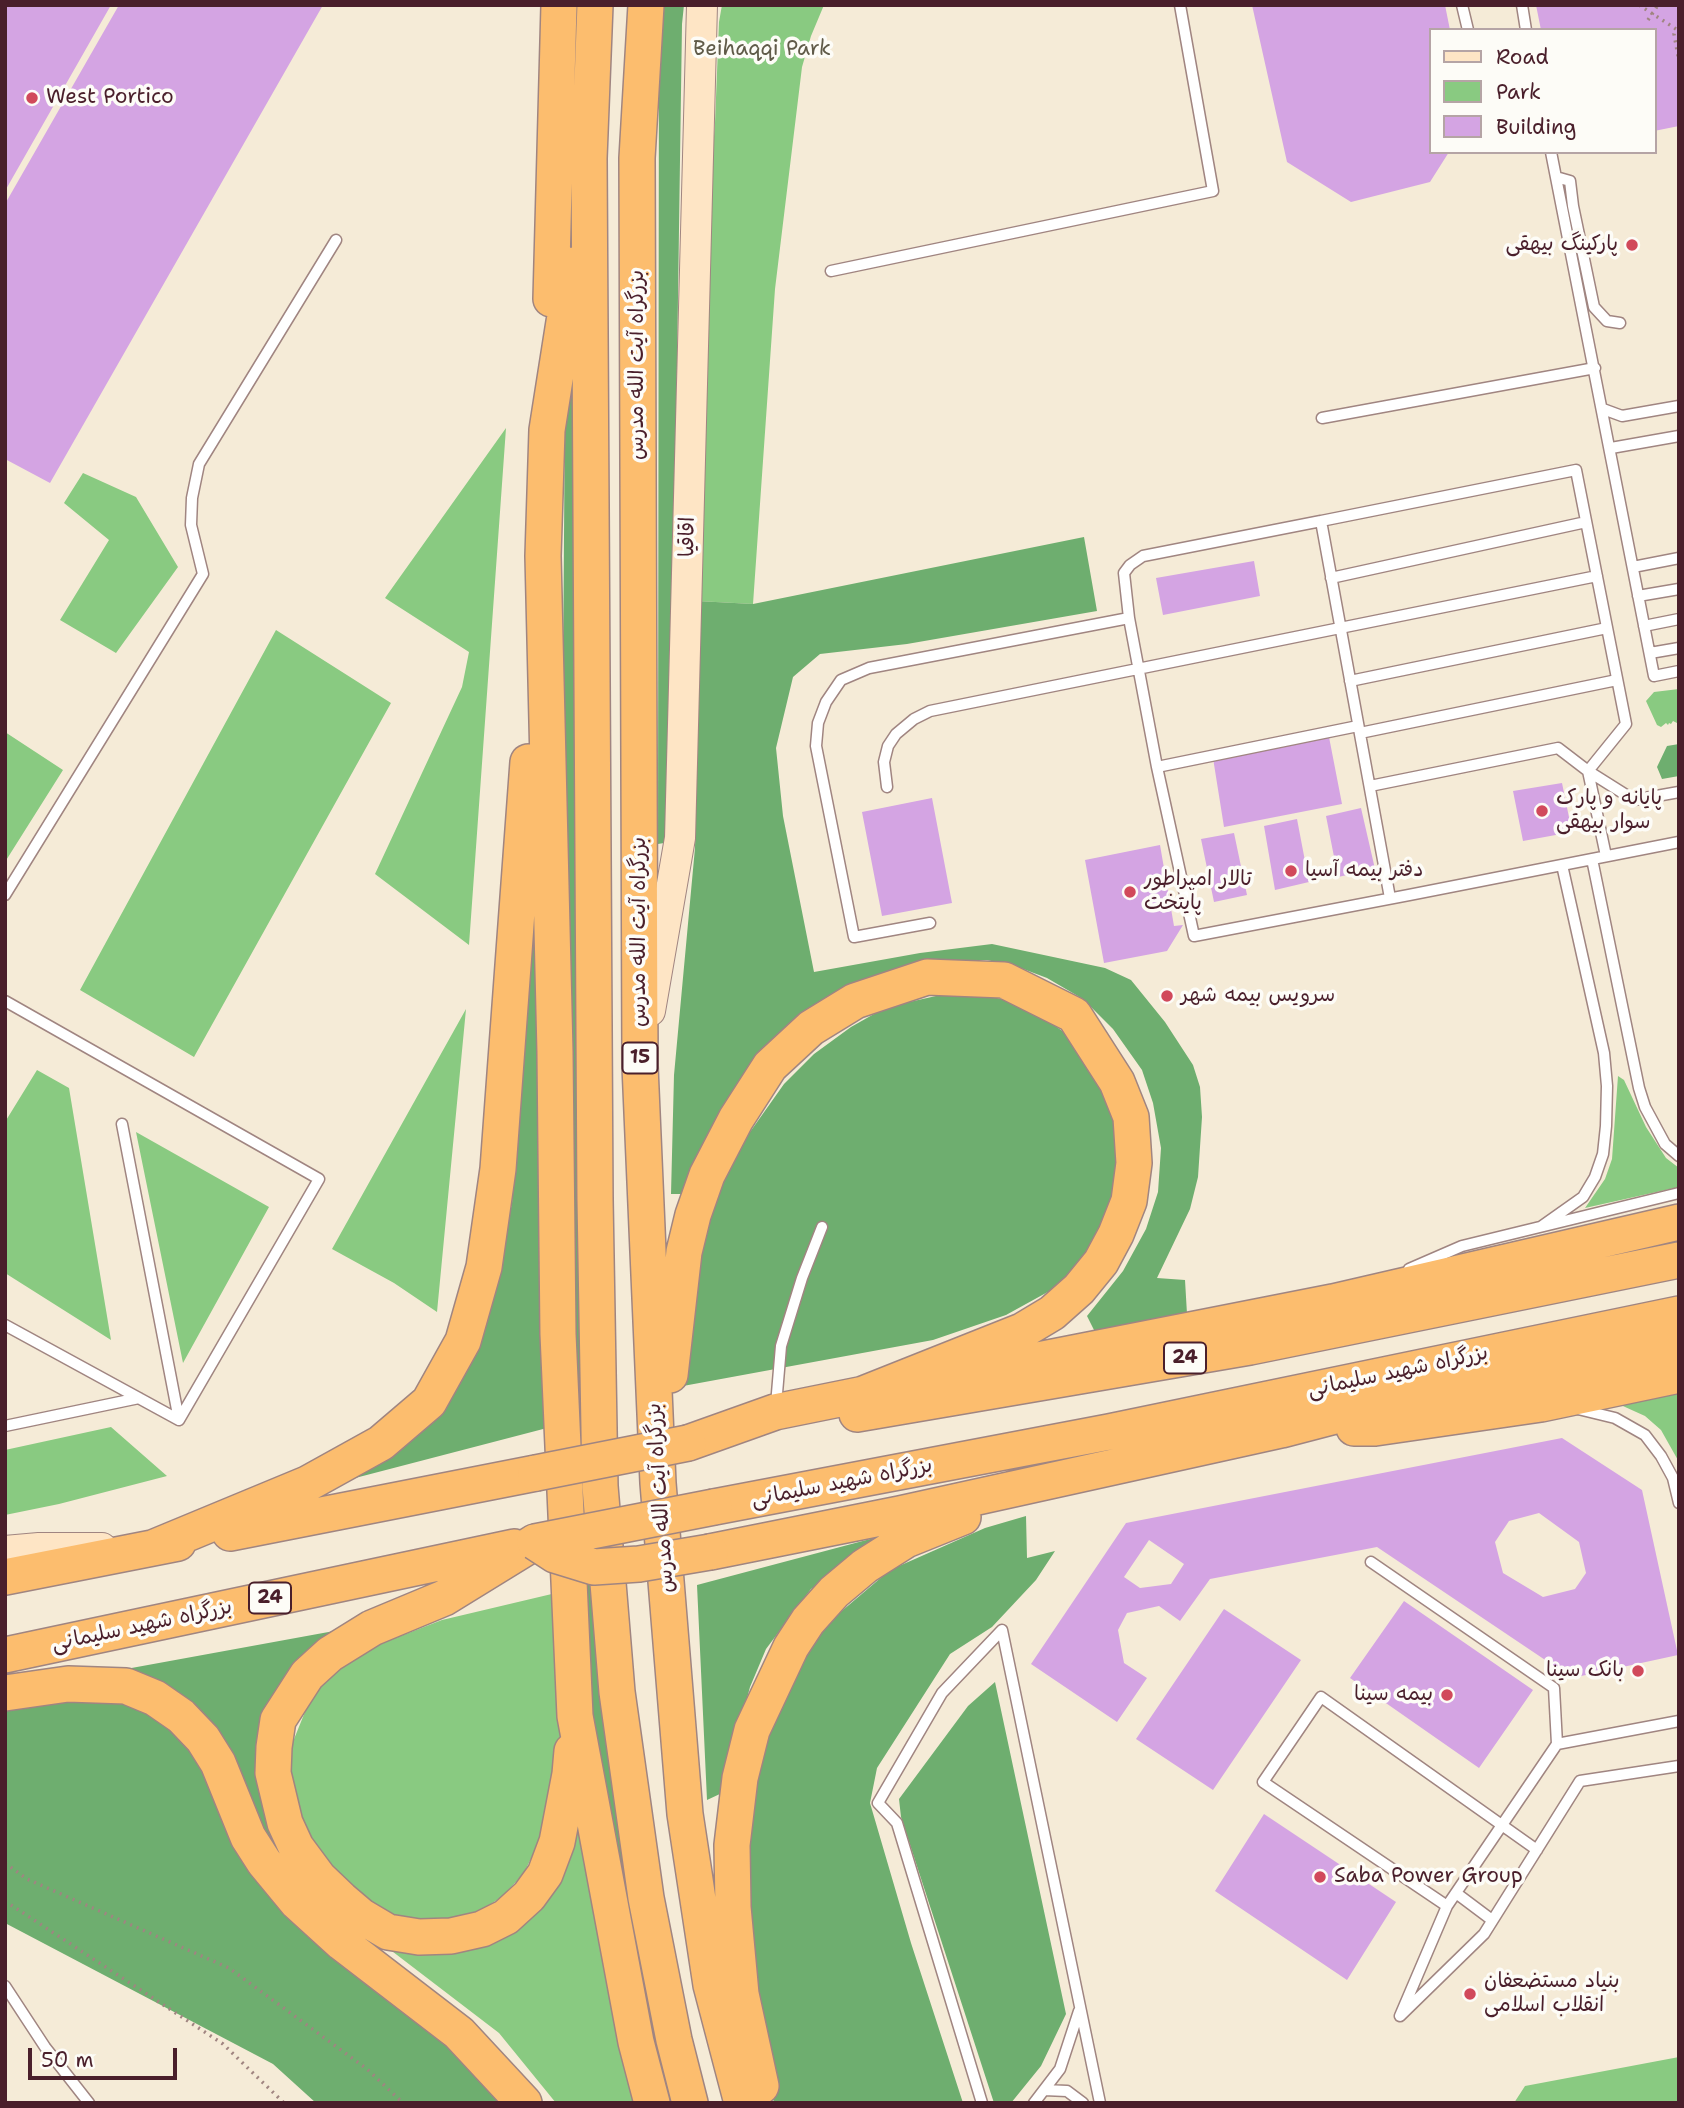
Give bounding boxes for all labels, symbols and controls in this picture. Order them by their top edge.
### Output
legend [1428,28,1656,154]
park label: Beihaqqi Park [693,37,831,63]
text: Road [1496,43,1549,71]
text: Park [1496,78,1541,106]
place label: West Portico [46,85,174,111]
marker: West Portico [24,90,40,106]
text: Building [1496,113,1576,141]
place label: پارکینگ بیهقی [1505,232,1618,258]
marker: پارکینگ بیهقی [1624,237,1640,253]
street label: بزرگراه آیت الله مدرس [625,270,651,460]
street label: اقاقیا [675,517,701,557]
place label: پایانه و پارک سوار بیهقی [1556,786,1662,836]
marker: پایانه و پارک سوار بیهقی [1534,803,1550,819]
street label: بزرگراه آیت الله مدرس [627,837,653,1027]
place label: دفتر بیمه آسیا [1305,858,1423,884]
marker: دفتر بیمه آسیا [1283,863,1299,879]
place label: تالار امپراطور پایتخت [1144,867,1252,917]
marker: تالار امپراطور پایتخت [1122,884,1138,900]
place label: سرویس بیمه شهر [1181,983,1335,1009]
marker: سرویس بیمه شهر [1159,988,1175,1004]
road number: 15 [622,1042,658,1074]
street label: بزرگراه شهید سلیمانی [1305,1341,1491,1403]
road number: 24 [1164,1342,1206,1374]
street label: بزرگراه آیت الله مدرس [642,1402,680,1594]
street label: بزرگراه شهید سلیمانی [749,1453,935,1513]
road number: 24 [249,1582,291,1614]
street label: بزرگراه شهید سلیمانی [49,1595,235,1657]
place label: بانک سینا [1546,1658,1624,1684]
marker: بانک سینا [1630,1663,1646,1679]
place label: بیمه سینا [1354,1682,1433,1708]
marker: بیمه سینا [1439,1687,1455,1703]
place label: Saba Power Group [1334,1864,1523,1890]
marker: Saba Power Group [1312,1869,1328,1885]
place label: بنیاد مستضعفان انقلاب اسلامی [1484,1969,1620,2019]
marker: بنیاد مستضعفان انقلاب اسلامی [1462,1986,1478,2002]
scale bar [32,2035,180,2078]
text: 50 m [41,2046,94,2074]

